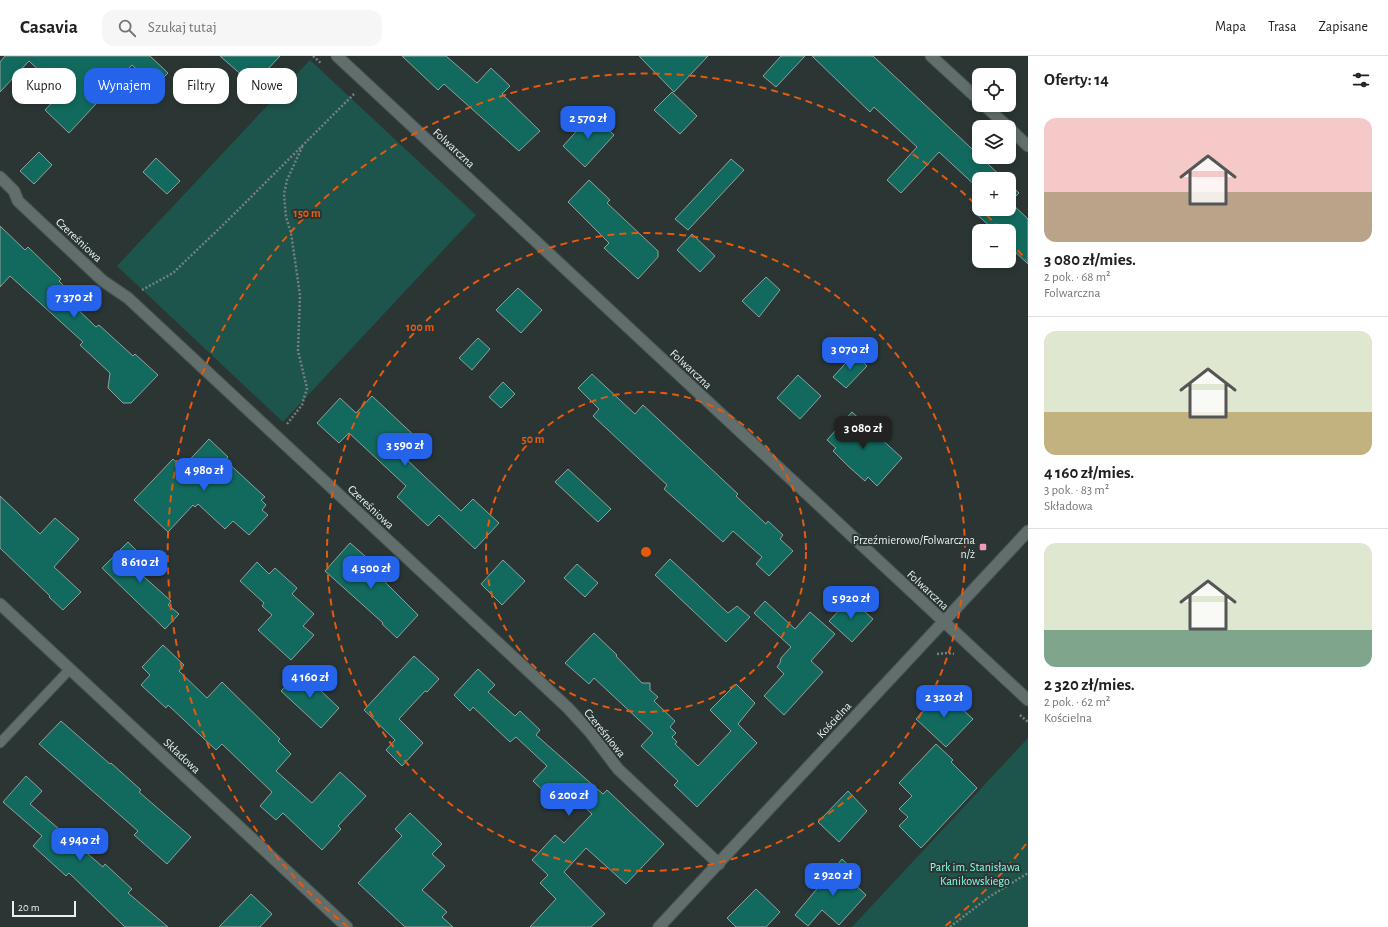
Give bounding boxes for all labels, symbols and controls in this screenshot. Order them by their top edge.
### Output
search box [102,10,382,46]
icon: search [116,17,138,39]
text: Casavia [20,18,78,37]
text: Szukaj tutaj [148,20,217,35]
text: Mapa [1215,20,1246,34]
text: Trasa [1268,20,1296,34]
text: Zapisane [1318,20,1368,34]
chip: Kupno [12,68,76,104]
chip: Wynajem [84,68,165,104]
chip: Filtry [173,68,229,104]
chip: Nowe [237,68,297,104]
map controls [972,68,1016,268]
button: locate [972,68,1016,112]
icon: filters [1350,69,1372,91]
text: Oferty: 14 [1044,71,1109,88]
pin: 2 570 zł [547,106,629,140]
text: 2 570 zł [569,112,607,125]
button: layers [972,120,1016,164]
street label: Folwarczna [431,126,477,170]
icon: home [1172,144,1244,216]
button: + [972,172,1016,216]
text: 150 m [293,207,321,219]
street label: Czereśniowa [54,216,105,265]
button: − [972,224,1016,268]
text: 3 080 zł/mies. [1044,251,1136,268]
text: 2 pok. · 68 m² [1044,271,1111,284]
pin: 7 370 zł [33,285,115,319]
text: Folwarczna [1044,287,1100,300]
text: 7 370 zł [56,291,92,304]
text: 100 m [406,321,434,333]
pin: 3 070 zł [809,337,891,371]
text: 3 070 zł [831,343,869,356]
street label: Folwarczna [668,347,714,391]
icon: home [1172,357,1244,429]
pin: 3 080 zł [822,416,904,450]
text: 3 080 zł [844,422,882,435]
pin: 3 590 zł [364,433,446,467]
text: 50 m [522,433,545,445]
text: 3 590 zł [386,439,424,452]
pin: 4 980 zł [163,458,245,492]
text: 4 980 zł [184,464,224,477]
text: 4 160 zł/mies. [1044,464,1134,481]
street label: Czereśniowa [346,483,397,532]
text: 3 pok. · 83 m² [1044,484,1109,497]
text: Składowa [1044,500,1093,513]
place label: Przeźmierowo/Folwarczna n/ż [853,534,975,560]
marker: Przeźmierowo/Folwarczna n/ż [978,542,988,552]
centre of rings [639,545,653,559]
pin: 8 610 zł [99,550,181,584]
text: 8 610 zł [121,556,159,569]
pin: 4 500 zł [330,556,412,590]
text: 4 500 zł [352,562,390,575]
street label: Folwarczna [905,568,951,612]
icon: home [1172,569,1244,641]
pin: 5 920 zł [810,586,892,620]
text: 5 920 zł [832,592,870,605]
pin: 4 160 zł [269,665,351,699]
text: 4 160 zł [291,671,329,684]
text: 2 320 zł/mies. [1044,676,1135,693]
pin: 2 320 zł [903,685,985,719]
text: 2 320 zł [925,691,963,704]
text: 2 pok. · 62 m² [1044,696,1110,709]
street label: Kościelna [814,699,854,740]
street label: Czereśniowa [582,707,628,760]
text: Kościelna [1044,712,1092,725]
street label: Składowa [161,736,203,776]
pin: 6 200 zł [528,783,610,817]
text: 6 200 zł [549,789,589,802]
pin: 4 940 zł [39,828,121,862]
text: 4 940 zł [60,834,100,847]
park label: Park im. Stanisława Kanikowskiego [930,861,1021,887]
pin: 2 920 zł [792,863,874,897]
text: 2 920 zł [814,869,852,882]
scale bar [12,899,76,918]
text: 20 m [18,902,39,913]

